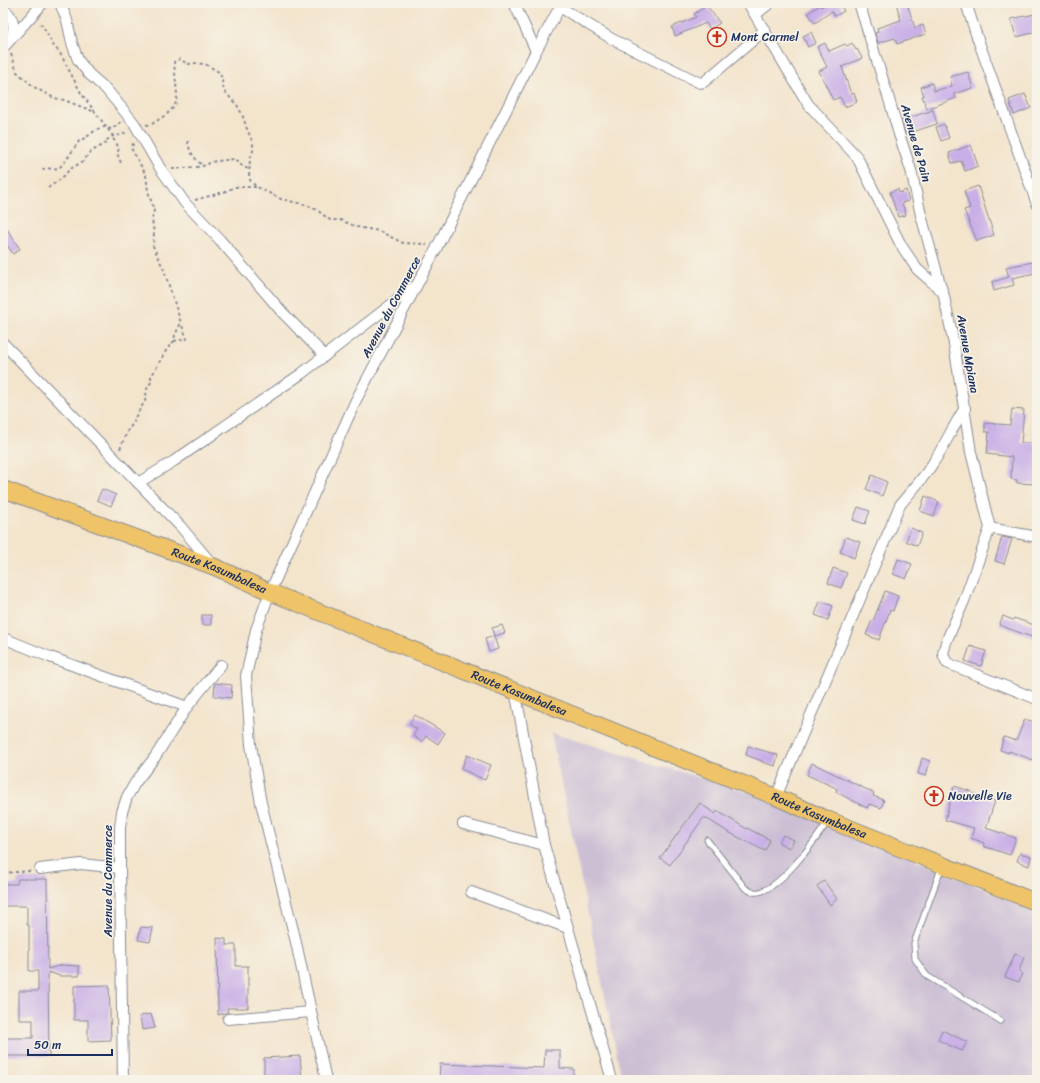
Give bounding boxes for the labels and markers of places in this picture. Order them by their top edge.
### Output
church icon: Mont Carmel [706,26,728,48]
place label: Mont Carmel [731,26,799,48]
church icon: Nouvelle Vie [923,785,945,807]
place label: Nouvelle Vie [948,785,1012,807]

